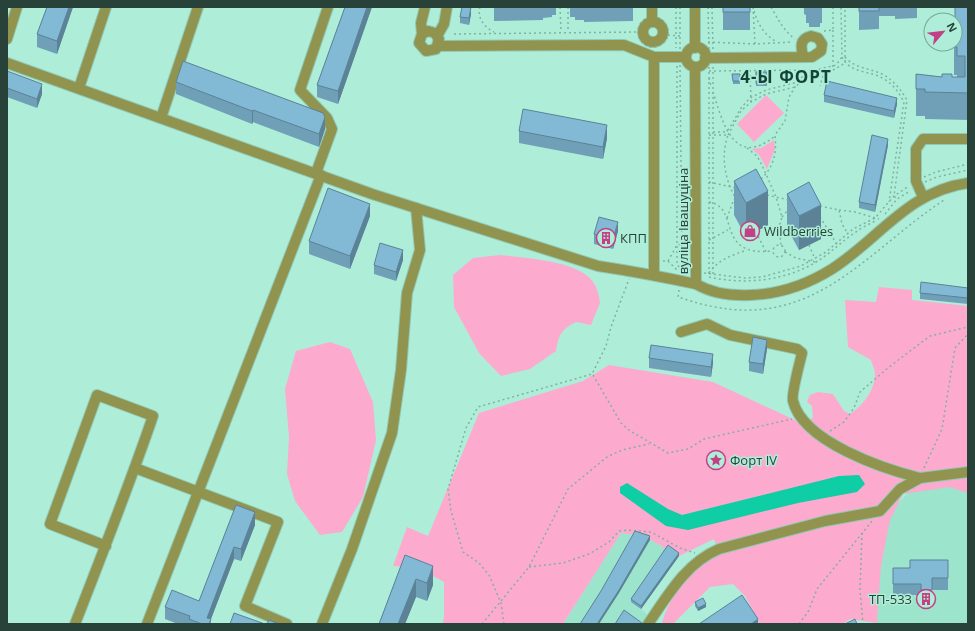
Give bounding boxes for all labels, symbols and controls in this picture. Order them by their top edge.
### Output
north arrow [923,12,963,52]
text: N [944,20,961,35]
district label: 4-Ы ФОРТ [740,65,832,88]
street label: вуліца Івашуціна [674,168,692,274]
shop icon: Wildberries [739,220,761,242]
place label: Wildberries [764,222,833,240]
building icon: КПП [595,227,617,249]
place label: КПП [620,229,647,247]
place icon: Форт IV [705,449,727,471]
place label: Форт IV [730,451,777,469]
building icon: ТП-533 [915,588,937,610]
place label: ТП-533 [869,590,912,608]

